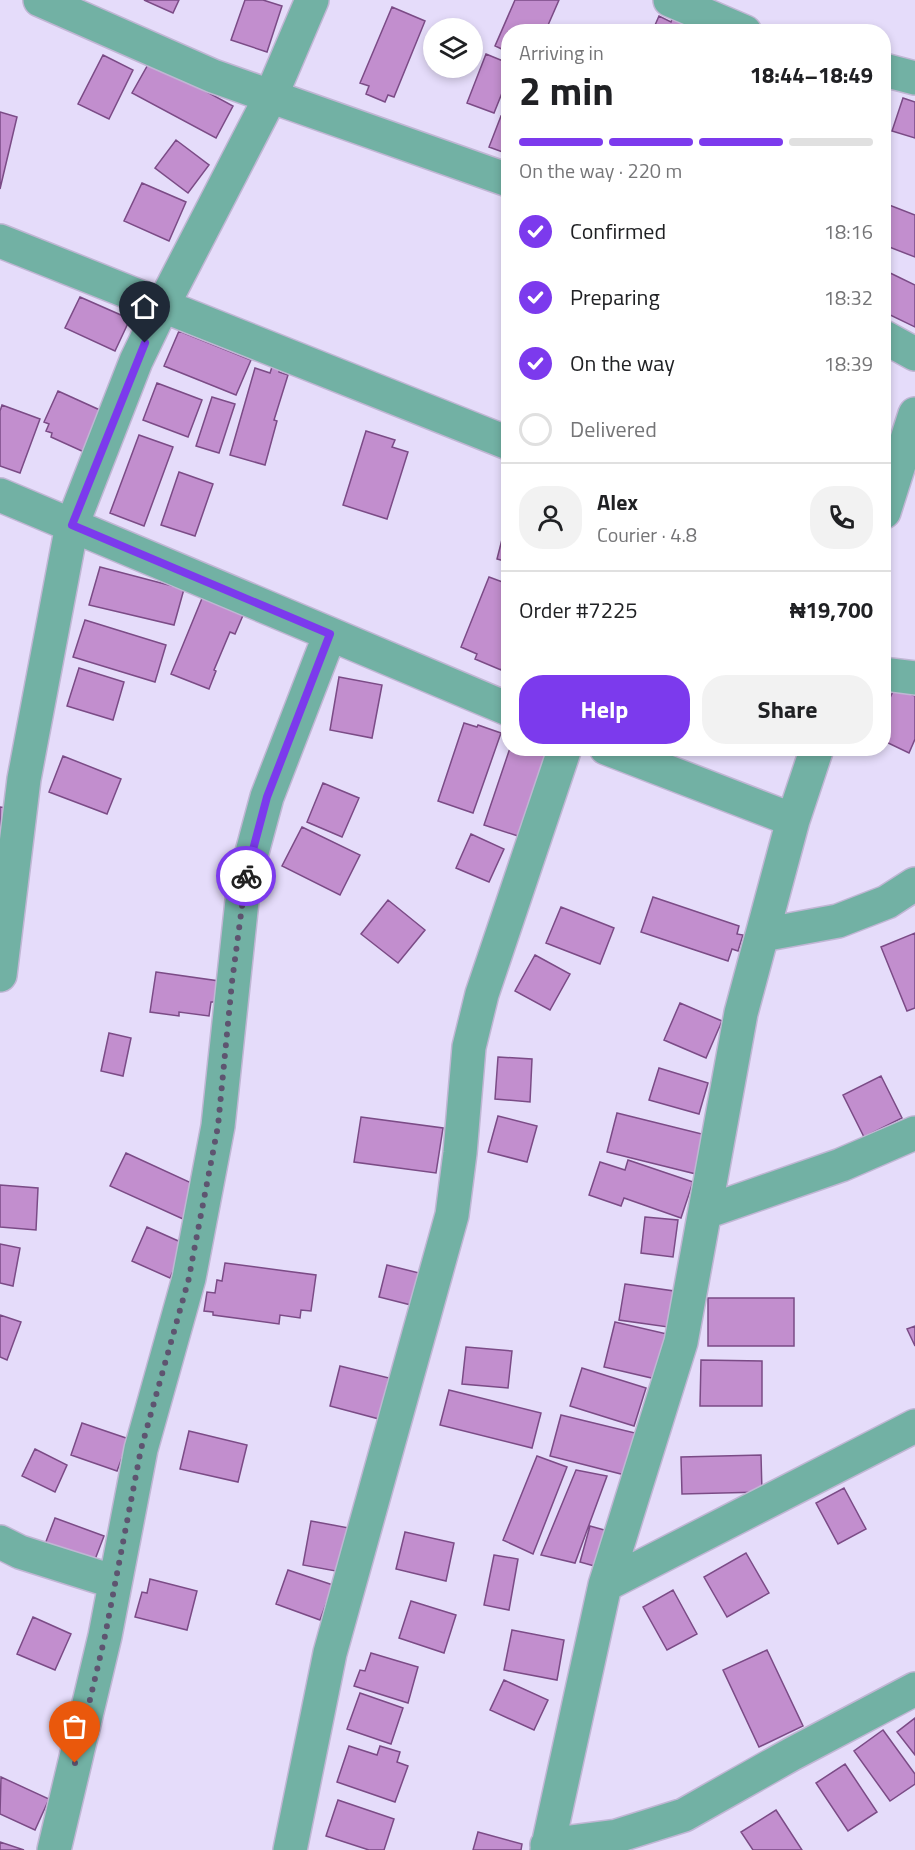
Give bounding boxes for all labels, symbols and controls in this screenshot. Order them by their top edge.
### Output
map controls [423,18,483,78]
button: layers [423,18,483,78]
text: Arriving in [519,37,604,68]
text: 18:44–18:49 [750,58,873,92]
text: 2 min [519,61,614,120]
text: On the way · 220 m [519,155,682,186]
text: Confirmed [570,214,666,248]
icon: check [519,215,552,248]
text: 18:16 [824,216,873,247]
text: Preparing [570,280,660,314]
pin [119,281,170,343]
icon: check [519,281,552,314]
text: 18:32 [824,282,873,313]
icon: home [128,290,161,323]
text: On the way [570,346,675,380]
icon: check [519,347,552,380]
text: 18:39 [824,348,873,379]
text: Delivered [570,412,657,446]
text: Alex [597,485,638,519]
button: person [519,486,582,549]
button: phone [810,486,873,549]
text: Courier · 4.8 [597,519,697,550]
text: Order #7225 [519,593,638,627]
text: ₦19,700 [790,593,873,627]
button: Help [519,675,690,744]
button: Share [702,675,873,744]
courier [216,846,276,906]
icon: bike [230,860,263,893]
pin [49,1701,100,1763]
icon: bag [58,1710,91,1743]

